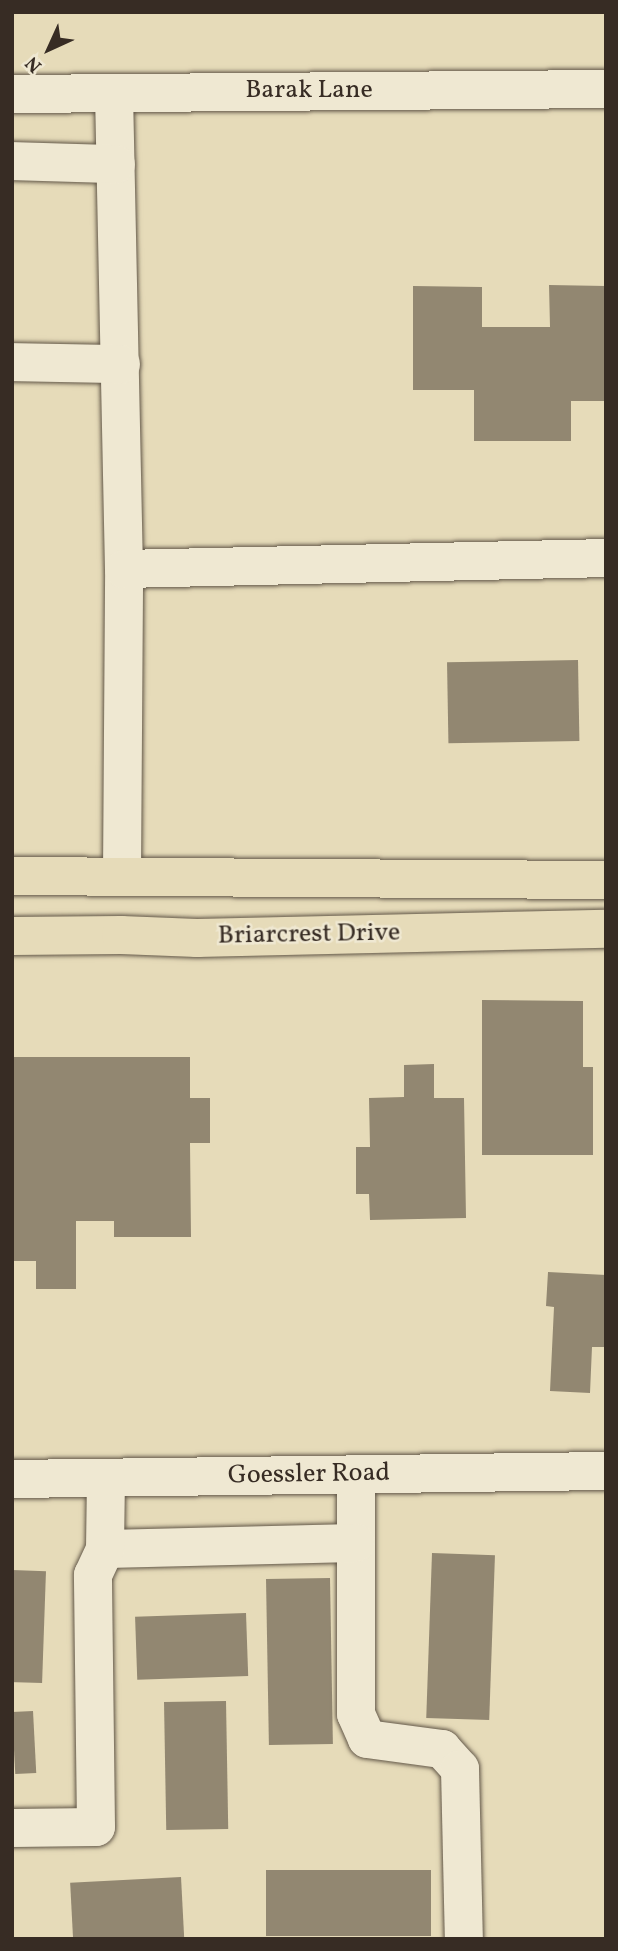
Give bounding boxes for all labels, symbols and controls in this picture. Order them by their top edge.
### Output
north arrow [14,14,84,84]
text: N [20,50,48,78]
street label: Barak Lane [245,75,373,107]
street label: Briarcrest Drive [217,918,401,952]
street label: Goessler Road [228,1458,390,1492]

